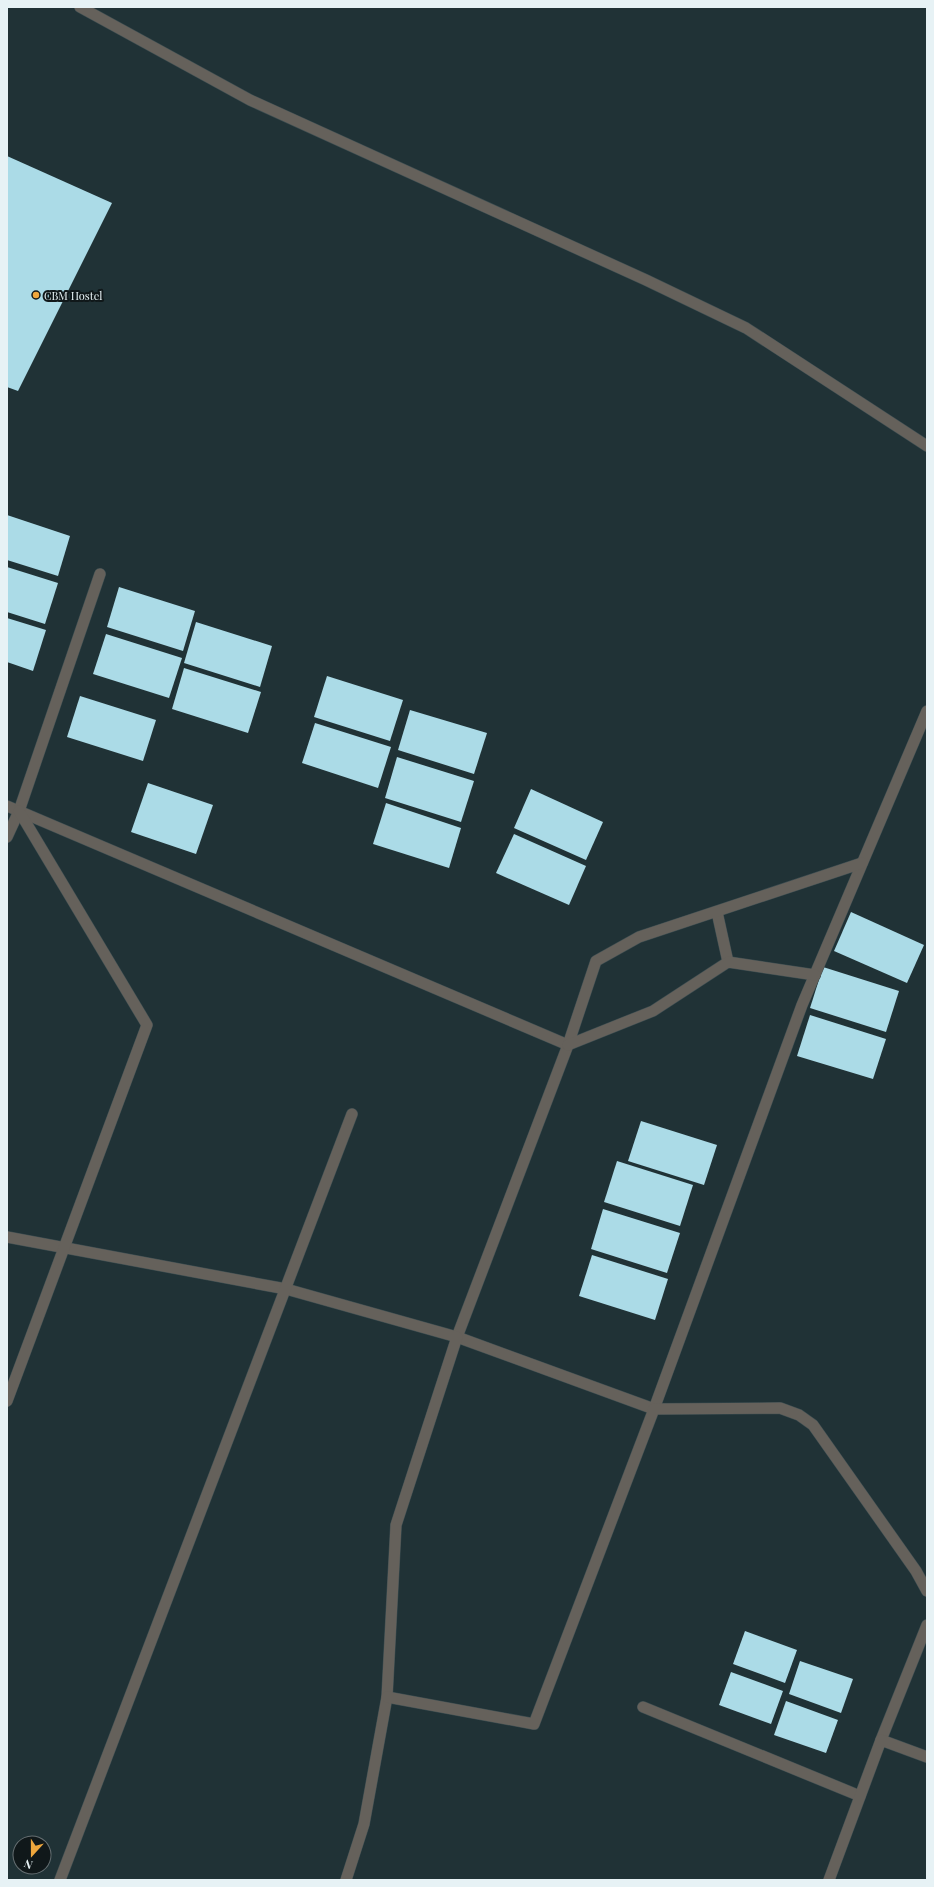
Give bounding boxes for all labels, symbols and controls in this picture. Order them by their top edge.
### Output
place label: CBM Hostel [44,288,102,303]
marker: CBM Hostel [31,290,41,300]
north arrow [12,1835,52,1875]
text: N [22,1856,35,1873]

